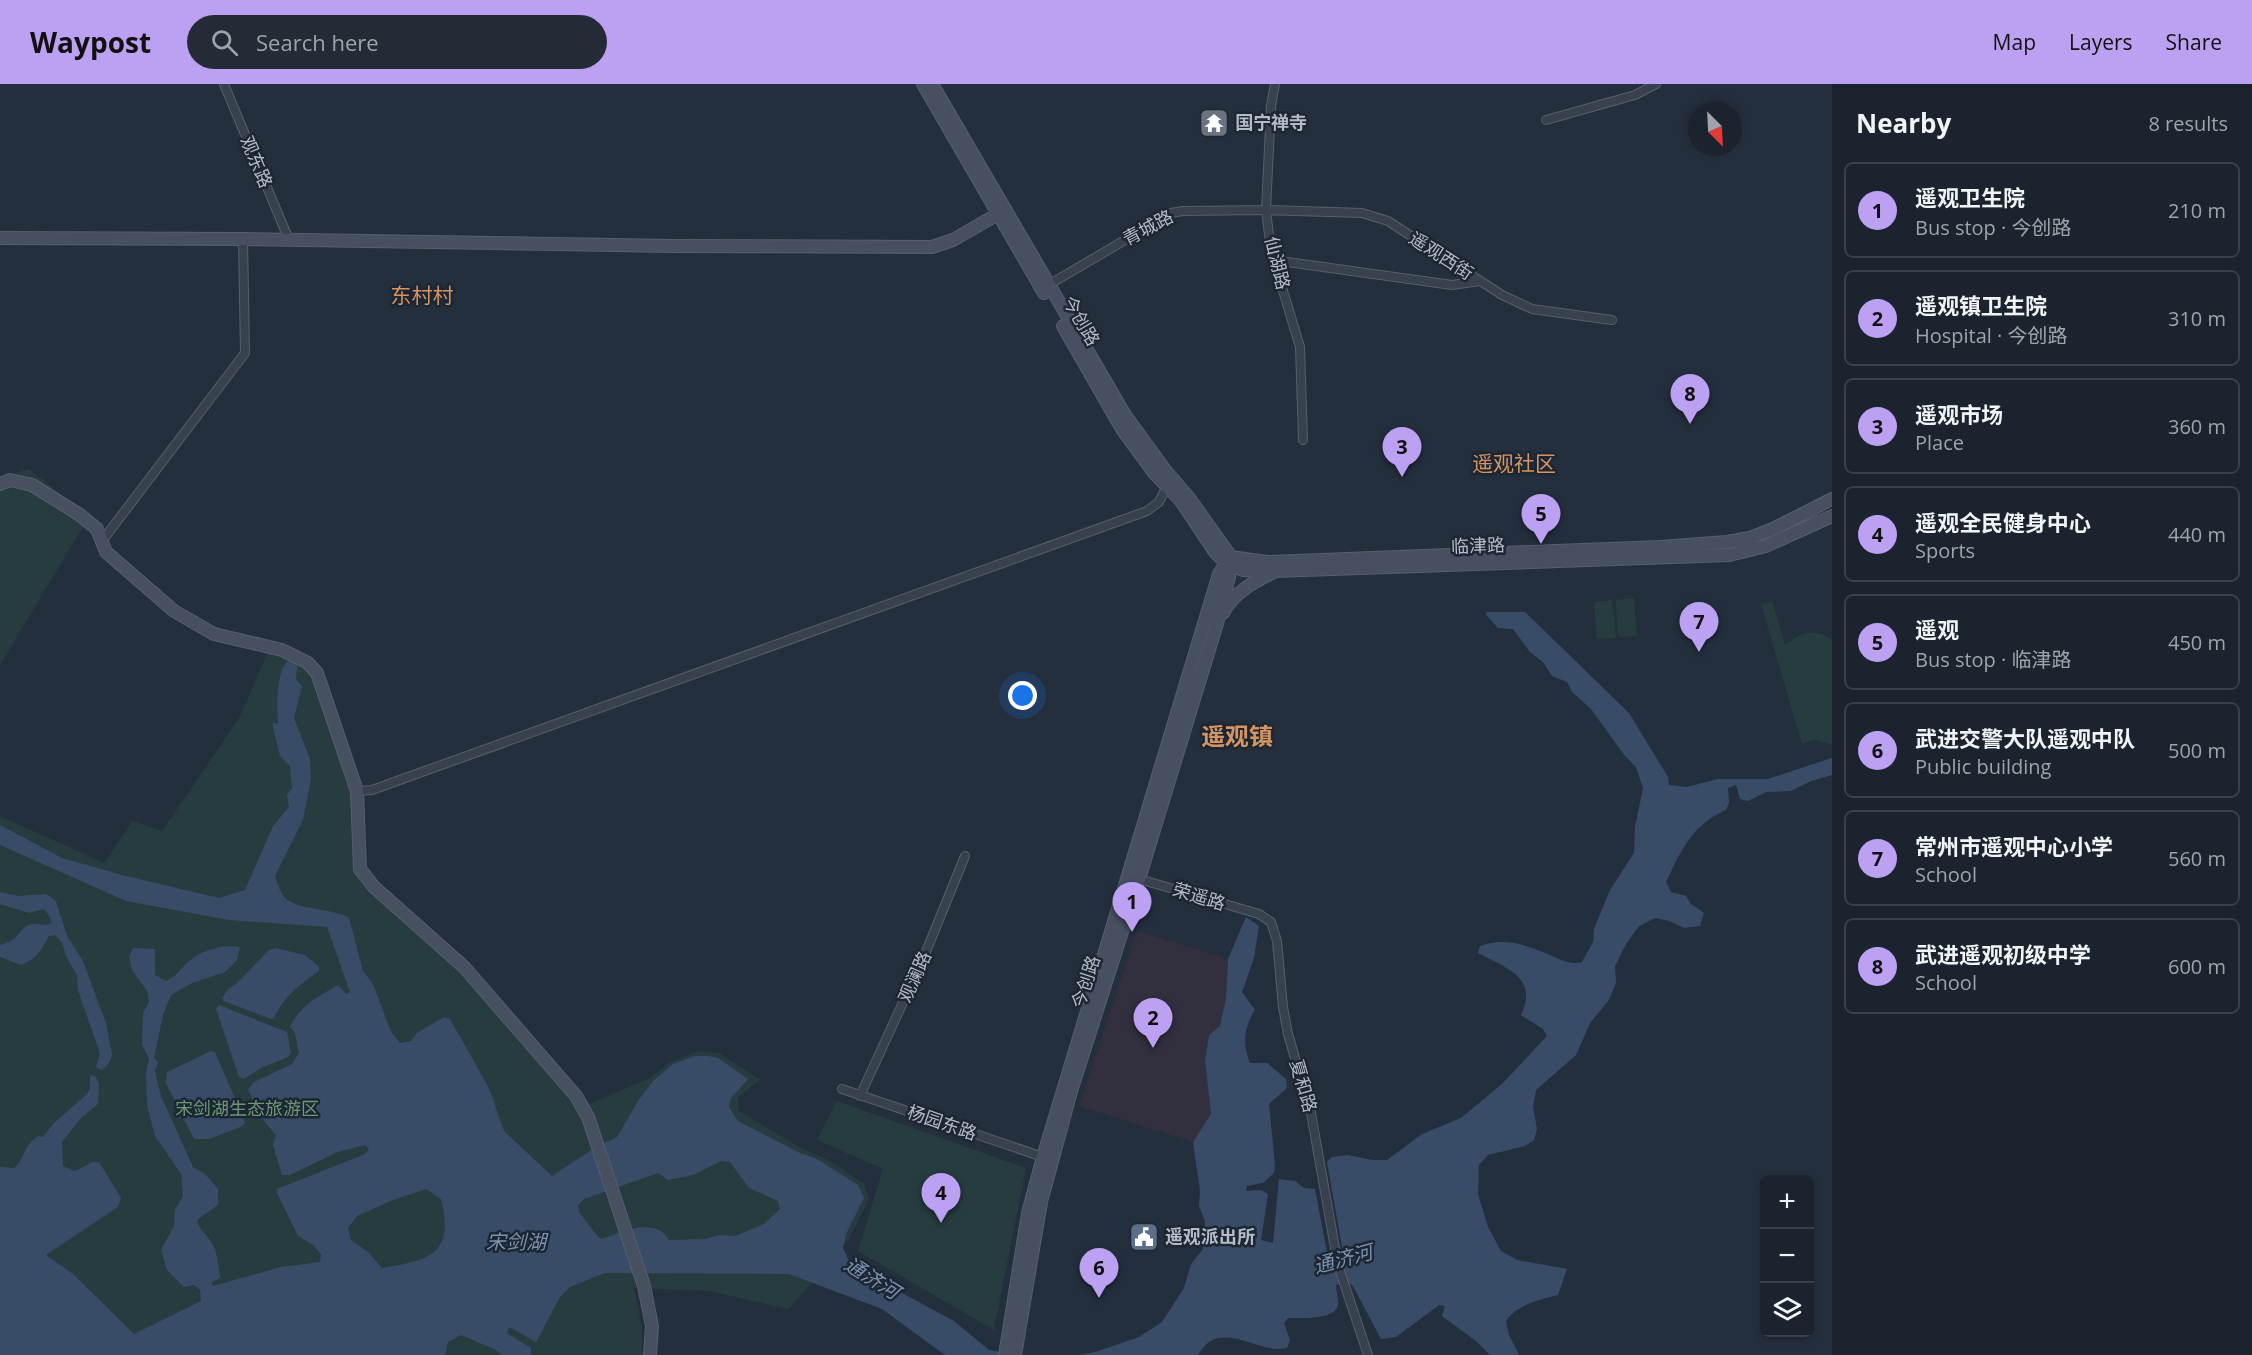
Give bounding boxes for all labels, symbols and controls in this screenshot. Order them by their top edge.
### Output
search box [187,15,607,69]
text: Waypost [30,23,151,61]
icon: search [208,26,241,59]
text: Search here [256,27,379,57]
text: Map [1993,28,2036,56]
text: Layers [2069,28,2133,56]
text: Share [2166,28,2222,56]
north arrow [1688,102,1742,156]
text: Nearby [1856,105,1951,141]
temple icon: 国宁禅寺 [1198,107,1230,139]
place label: 国宁禅寺 [1235,110,1307,134]
text: 8 results [2148,110,2228,137]
street label: 观东路 [235,132,279,191]
text: 遥观卫生院 [1915,182,2025,212]
text: 1 [1872,197,1883,224]
text: 210 m [2168,197,2226,224]
street label: 青城路 [1118,204,1177,250]
text: Bus stop · 今创路 [1915,214,2071,241]
street label: 遥观西街 [1405,225,1478,285]
street label: 仙湖路 [1260,234,1296,292]
district label: 东村村 [391,281,454,309]
text: 遥观镇卫生院 [1915,290,2047,320]
street label: 今创路 [1058,291,1106,350]
text: 2 [1872,305,1883,332]
text: 310 m [2168,305,2226,332]
text: Hospital · 今创路 [1915,322,2068,349]
pin: 8 [1670,374,1710,424]
text: 遥观市场 [1915,399,2003,429]
text: 3 [1872,413,1883,440]
text: 360 m [2168,413,2226,440]
pin: 3 [1382,428,1422,477]
text: Place [1915,429,1964,456]
district label: 遥观社区 [1472,449,1556,477]
pin: 5 [1522,494,1560,544]
text: 遥观全民健身中心 [1915,507,2091,537]
text: 4 [1872,521,1883,548]
text: 440 m [2168,521,2226,548]
street label: 临津路 [1451,532,1505,558]
text: Sports [1915,537,1975,564]
pin: 7 [1680,602,1718,652]
text: 遥观 [1915,614,1959,644]
text: 5 [1872,629,1883,656]
text: 450 m [2168,629,2226,656]
text: Bus stop · 临津路 [1915,646,2071,673]
your location [1008,681,1037,710]
district label: 遥观镇 [1201,719,1273,752]
text: 武进交警大队遥观中队 [1915,723,2135,753]
text: 6 [1872,737,1883,764]
text: 500 m [2168,737,2226,764]
text: Public building [1915,753,2051,780]
text: 常州市遥观中心小学 [1915,831,2113,861]
text: 7 [1872,845,1883,872]
text: 560 m [2168,845,2226,872]
text: School [1915,861,1977,888]
street label: 荣遥路 [1170,877,1229,915]
pin: 1 [1112,882,1152,932]
text: 武进遥观初级中学 [1915,939,2091,969]
street label: 观澜路 [892,947,936,1006]
street label: 今创路 [1065,952,1105,1011]
text: 8 [1872,953,1883,980]
text: 600 m [2168,953,2226,980]
text: School [1915,969,1977,996]
pin: 2 [1134,998,1172,1048]
street label: 夏和路 [1285,1056,1323,1115]
park label: 宋剑湖生态旅游区 [175,1096,319,1120]
street label: 杨园东路 [904,1099,980,1145]
pin: 4 [922,1174,960,1223]
map controls [1760,1175,1814,1337]
button: + [1760,1175,1814,1229]
public building icon: 遥观派出所 [1128,1221,1160,1253]
place label: 遥观派出所 [1165,1224,1255,1248]
water label: 宋剑湖 [486,1228,549,1255]
button: − [1760,1229,1814,1283]
water label: 通济河 [1310,1237,1379,1279]
pin: 6 [1080,1248,1118,1298]
water label: 通济河 [840,1250,908,1307]
button: layers [1760,1283,1814,1337]

